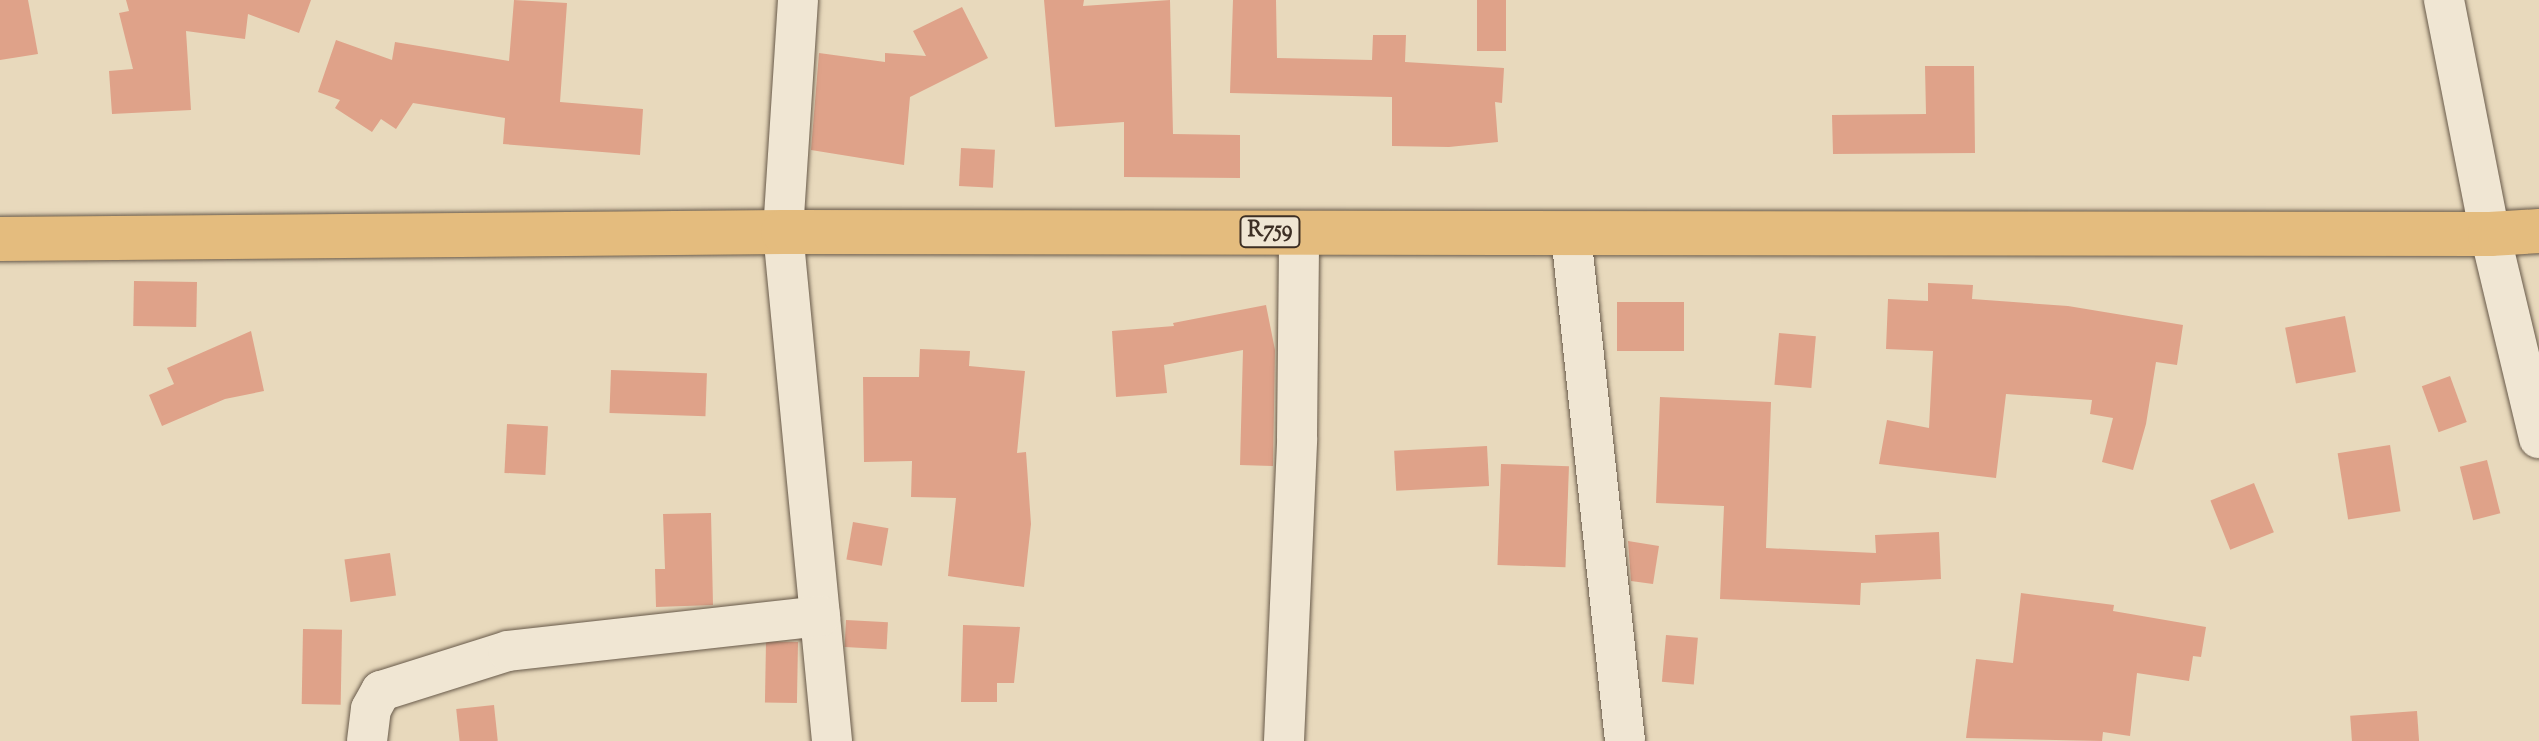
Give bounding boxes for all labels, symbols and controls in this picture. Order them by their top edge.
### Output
road number: R759 [1238,214,1302,250]

